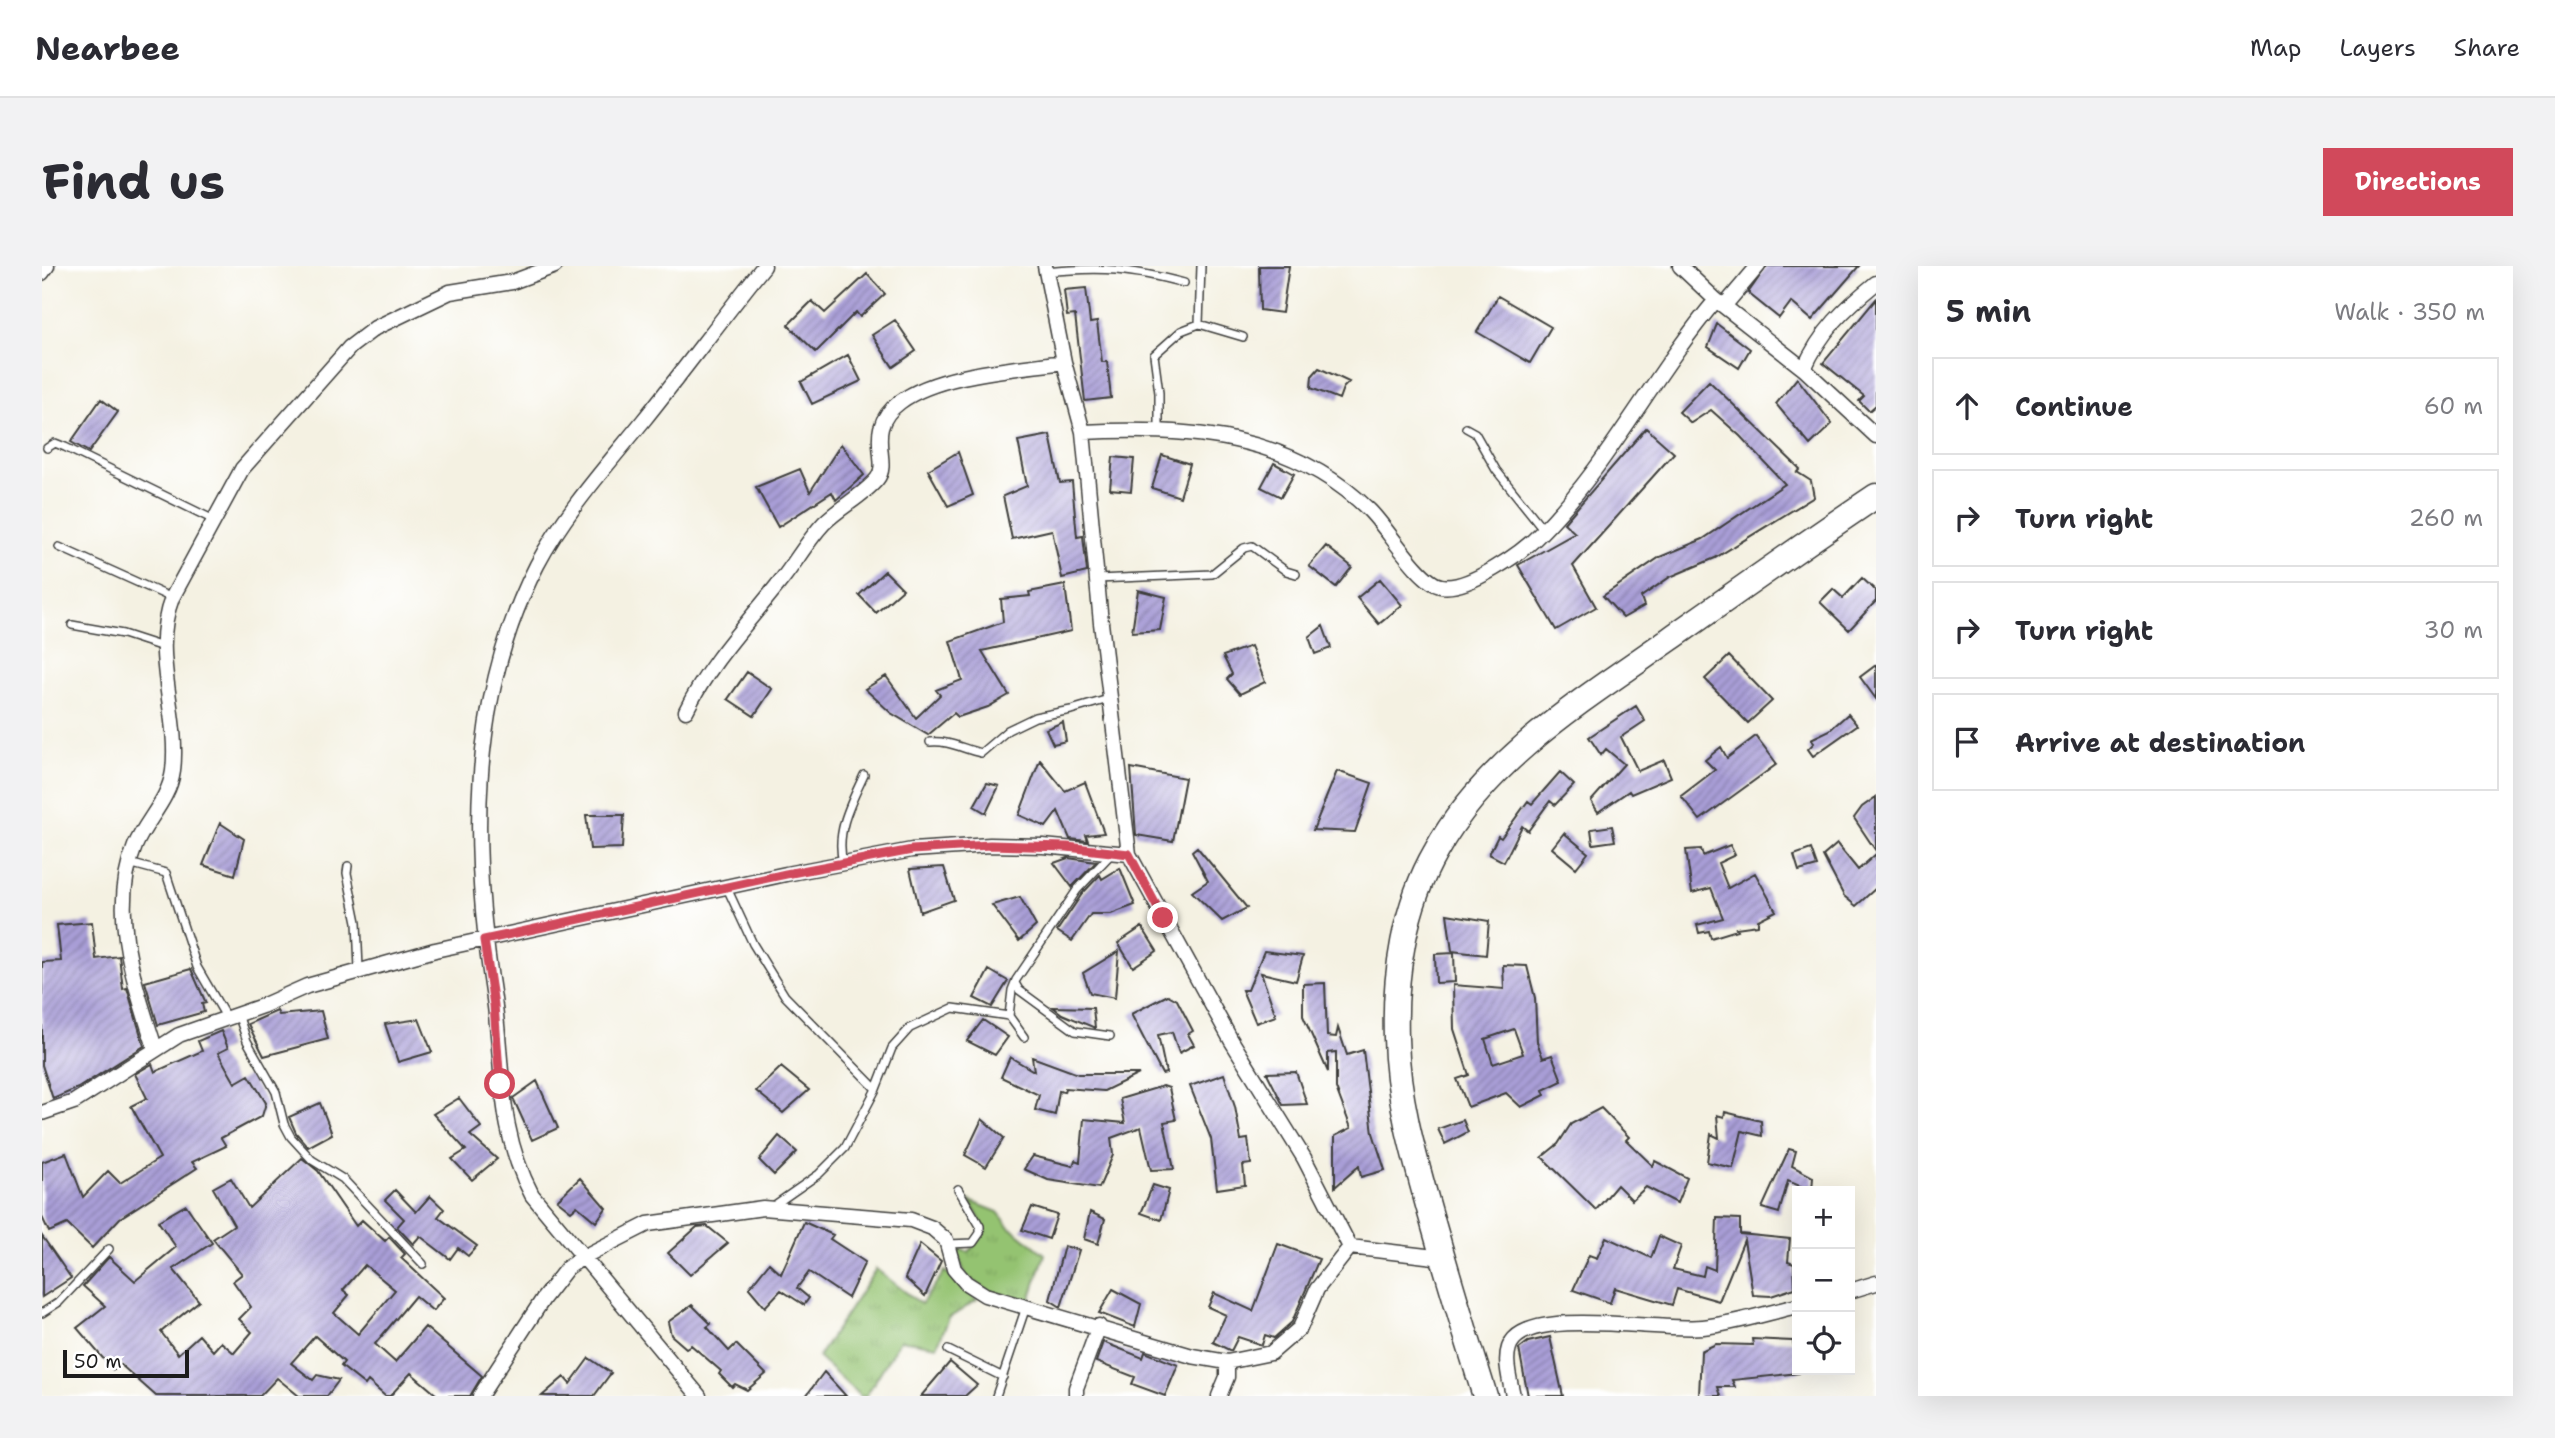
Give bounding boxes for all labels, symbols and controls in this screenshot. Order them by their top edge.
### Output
text: Nearbee [35,26,180,71]
text: Map [2250,32,2301,64]
text: Layers [2339,32,2416,64]
text: Share [2454,32,2520,64]
button: Directions [2323,148,2513,216]
text: Find us [42,149,225,215]
text: 5 min [1946,291,2031,332]
text: Walk · 350 m [2334,297,2485,327]
icon: ahead [1948,387,1986,425]
text: Continue [2015,389,2133,424]
text: 60 m [2424,391,2483,421]
icon: right [1948,499,1986,537]
text: Turn right [2015,501,2153,536]
text: 260 m [2409,503,2483,533]
icon: right [1948,611,1986,649]
text: Turn right [2015,613,2153,648]
text: 30 m [2424,615,2483,645]
icon: arrive [1948,723,1986,761]
text: Arrive at destination [2015,725,2305,760]
route end [1147,902,1178,933]
route start [484,1068,515,1099]
map controls [1792,1186,1855,1375]
button: + [1792,1186,1855,1249]
button: − [1792,1249,1855,1312]
button: locate [1792,1312,1855,1375]
scale bar [63,1347,189,1379]
text: 50 m [74,1349,122,1374]

